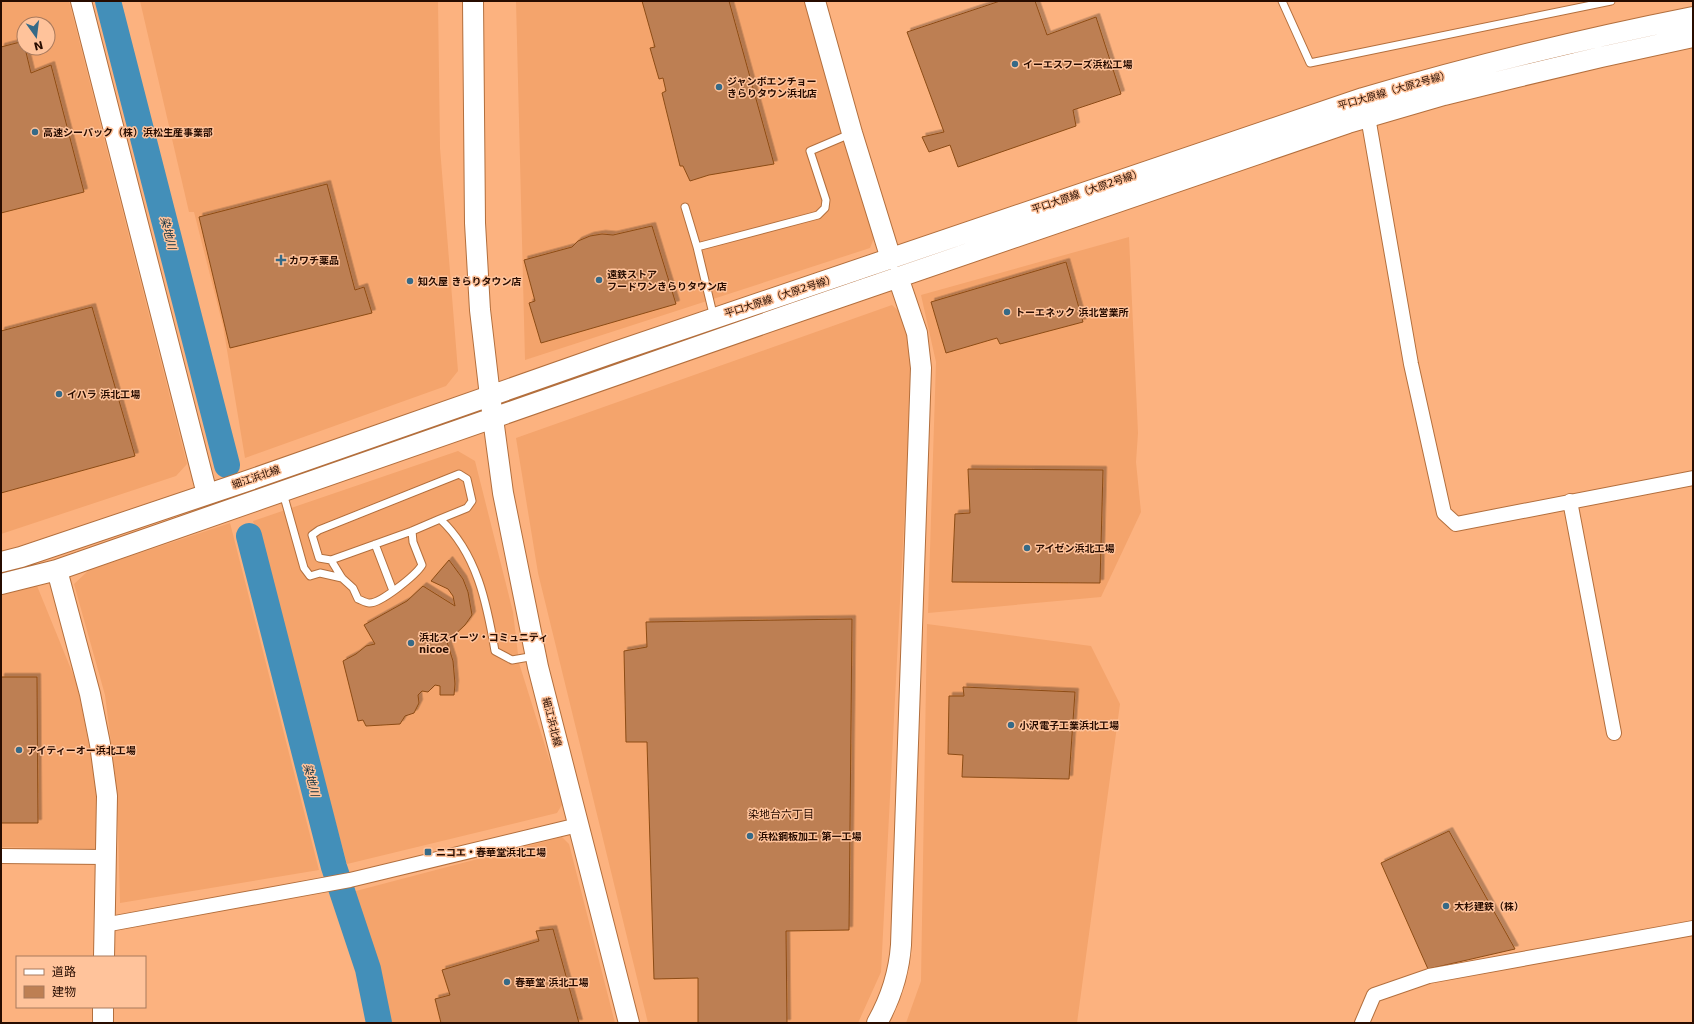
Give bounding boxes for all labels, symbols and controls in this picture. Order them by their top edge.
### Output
north arrow [16,16,56,56]
text: N [32,38,44,53]
marker: イーエスフーズ浜松工場 [1010,59,1020,69]
place label: イーエスフーズ浜松工場 [1023,59,1133,70]
street label: 平口大原線（大原2号線） [1337,69,1451,111]
place label: ジャンボエンチョー きらりタウン浜北店 [727,76,817,99]
marker: ジャンボエンチョー きらりタウン浜北店 [714,82,724,92]
marker: 高速シーパック（株）浜松生産事業部 [30,127,40,137]
place label: 高速シーパック（株）浜松生産事業部 [43,127,213,138]
street label: 平口大原線（大原2号線） [1030,167,1144,215]
water label: 染地川 [158,215,179,252]
marker: カワチ薬品 [276,255,286,265]
place label: カワチ薬品 [289,255,339,266]
place label: 遠鉄ストア フードワンきらりタウン店 [607,269,727,292]
street label: 平口大原線（大原2号線） [723,273,837,319]
marker: 遠鉄ストア フードワンきらりタウン店 [594,275,604,285]
marker: 知久屋 きらりタウン店 [405,276,415,286]
place label: 知久屋 きらりタウン店 [418,276,521,287]
marker: トーエネック 浜北営業所 [1002,307,1012,317]
place label: トーエネック 浜北営業所 [1015,307,1128,318]
marker: イハラ 浜北工場 [54,389,64,399]
place label: イハラ 浜北工場 [67,389,140,400]
street label: 細江浜北線 [231,464,281,490]
marker: アイゼン浜北工場 [1022,543,1032,553]
place label: アイゼン浜北工場 [1035,543,1115,554]
place label: 浜北スイーツ・コミュニティ nicoe [419,632,548,655]
marker: 浜北スイーツ・コミュニティ nicoe [406,638,416,648]
street label: 細江浜北線 [541,696,563,748]
marker: 小沢電子工業浜北工場 [1006,720,1016,730]
place label: 小沢電子工業浜北工場 [1019,720,1119,731]
marker: アイティーオー浜北工場 [14,745,24,755]
place label: アイティーオー浜北工場 [27,745,136,756]
water label: 染地川 [301,762,322,799]
district label: 染地台六丁目 [748,808,814,821]
marker: 浜松鋼板加工 第一工場 [745,831,755,841]
place label: 浜松鋼板加工 第一工場 [758,831,861,842]
marker: ニコエ・春華堂浜北工場 [423,847,433,857]
place label: ニコエ・春華堂浜北工場 [436,847,546,858]
marker: 大杉建鉄（株） [1441,901,1451,911]
place label: 大杉建鉄（株） [1454,901,1524,912]
legend [16,956,146,1008]
text: 道路 [52,965,76,979]
marker: 春華堂 浜北工場 [502,977,512,987]
place label: 春華堂 浜北工場 [515,977,588,988]
text: 建物 [52,985,76,999]

